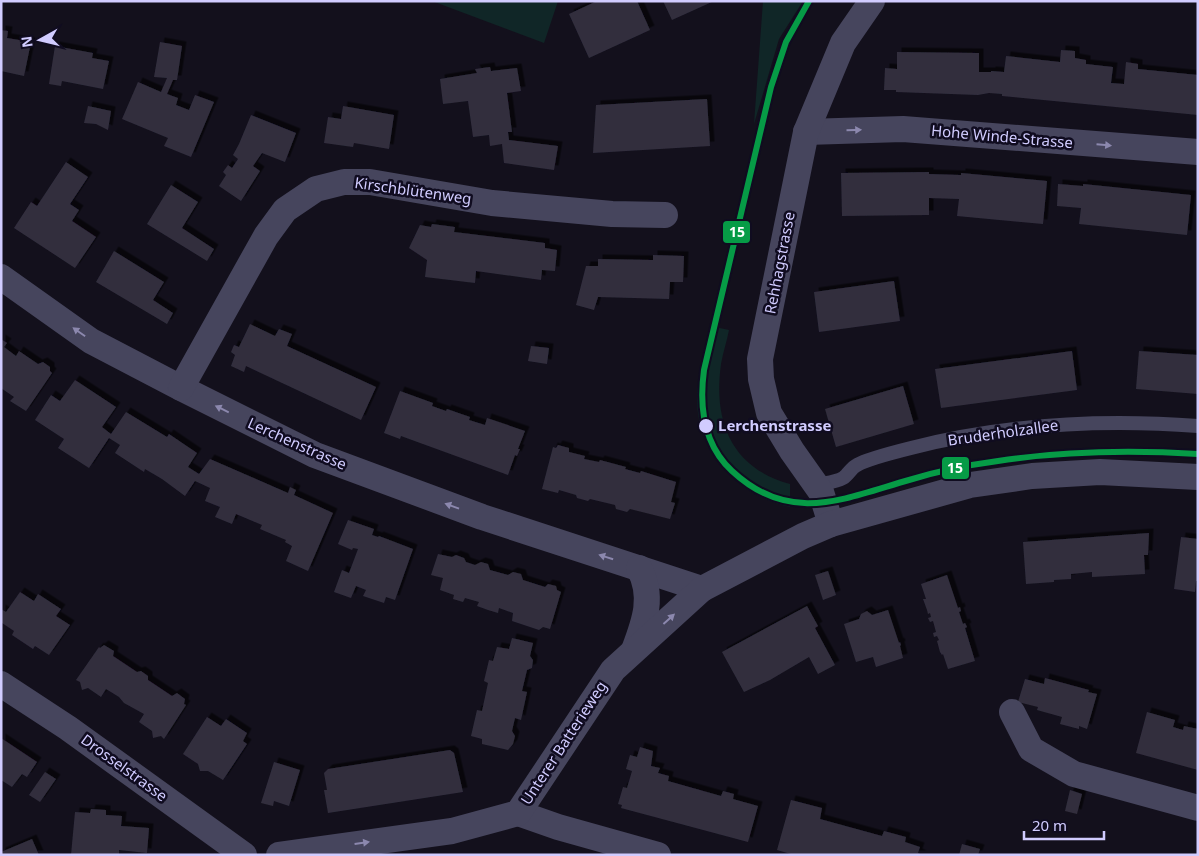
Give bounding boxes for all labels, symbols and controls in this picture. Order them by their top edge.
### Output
north arrow [15,15,65,65]
text: N [16,35,37,49]
street label: Hohe Winde-Strasse [930,120,1074,152]
one-way arrow [847,126,863,134]
one-way arrow [1096,141,1112,149]
street label: Kirschblütenweg [353,172,473,208]
street label: Rehhagstrasse [759,210,799,316]
line badge: 15 [722,220,751,244]
text: 15 [729,222,745,241]
one-way arrow [72,327,86,337]
one-way arrow [215,405,229,413]
street label: Lerchenstrasse [245,412,350,474]
street label: Bruderholzallee [946,414,1059,450]
place label: Lerchenstrasse [718,415,831,435]
marker: Lerchenstrasse [697,417,715,435]
line badge: 15 [941,456,970,480]
text: 15 [947,458,963,477]
one-way arrow [445,501,459,509]
one-way arrow [598,553,613,561]
one-way arrow [663,613,675,625]
street label: Unterer Batterieweg [516,677,611,808]
street label: Drosselstrasse [77,729,172,805]
scale bar [1024,808,1104,840]
text: 20 m [1032,815,1067,835]
one-way arrow [354,839,370,847]

